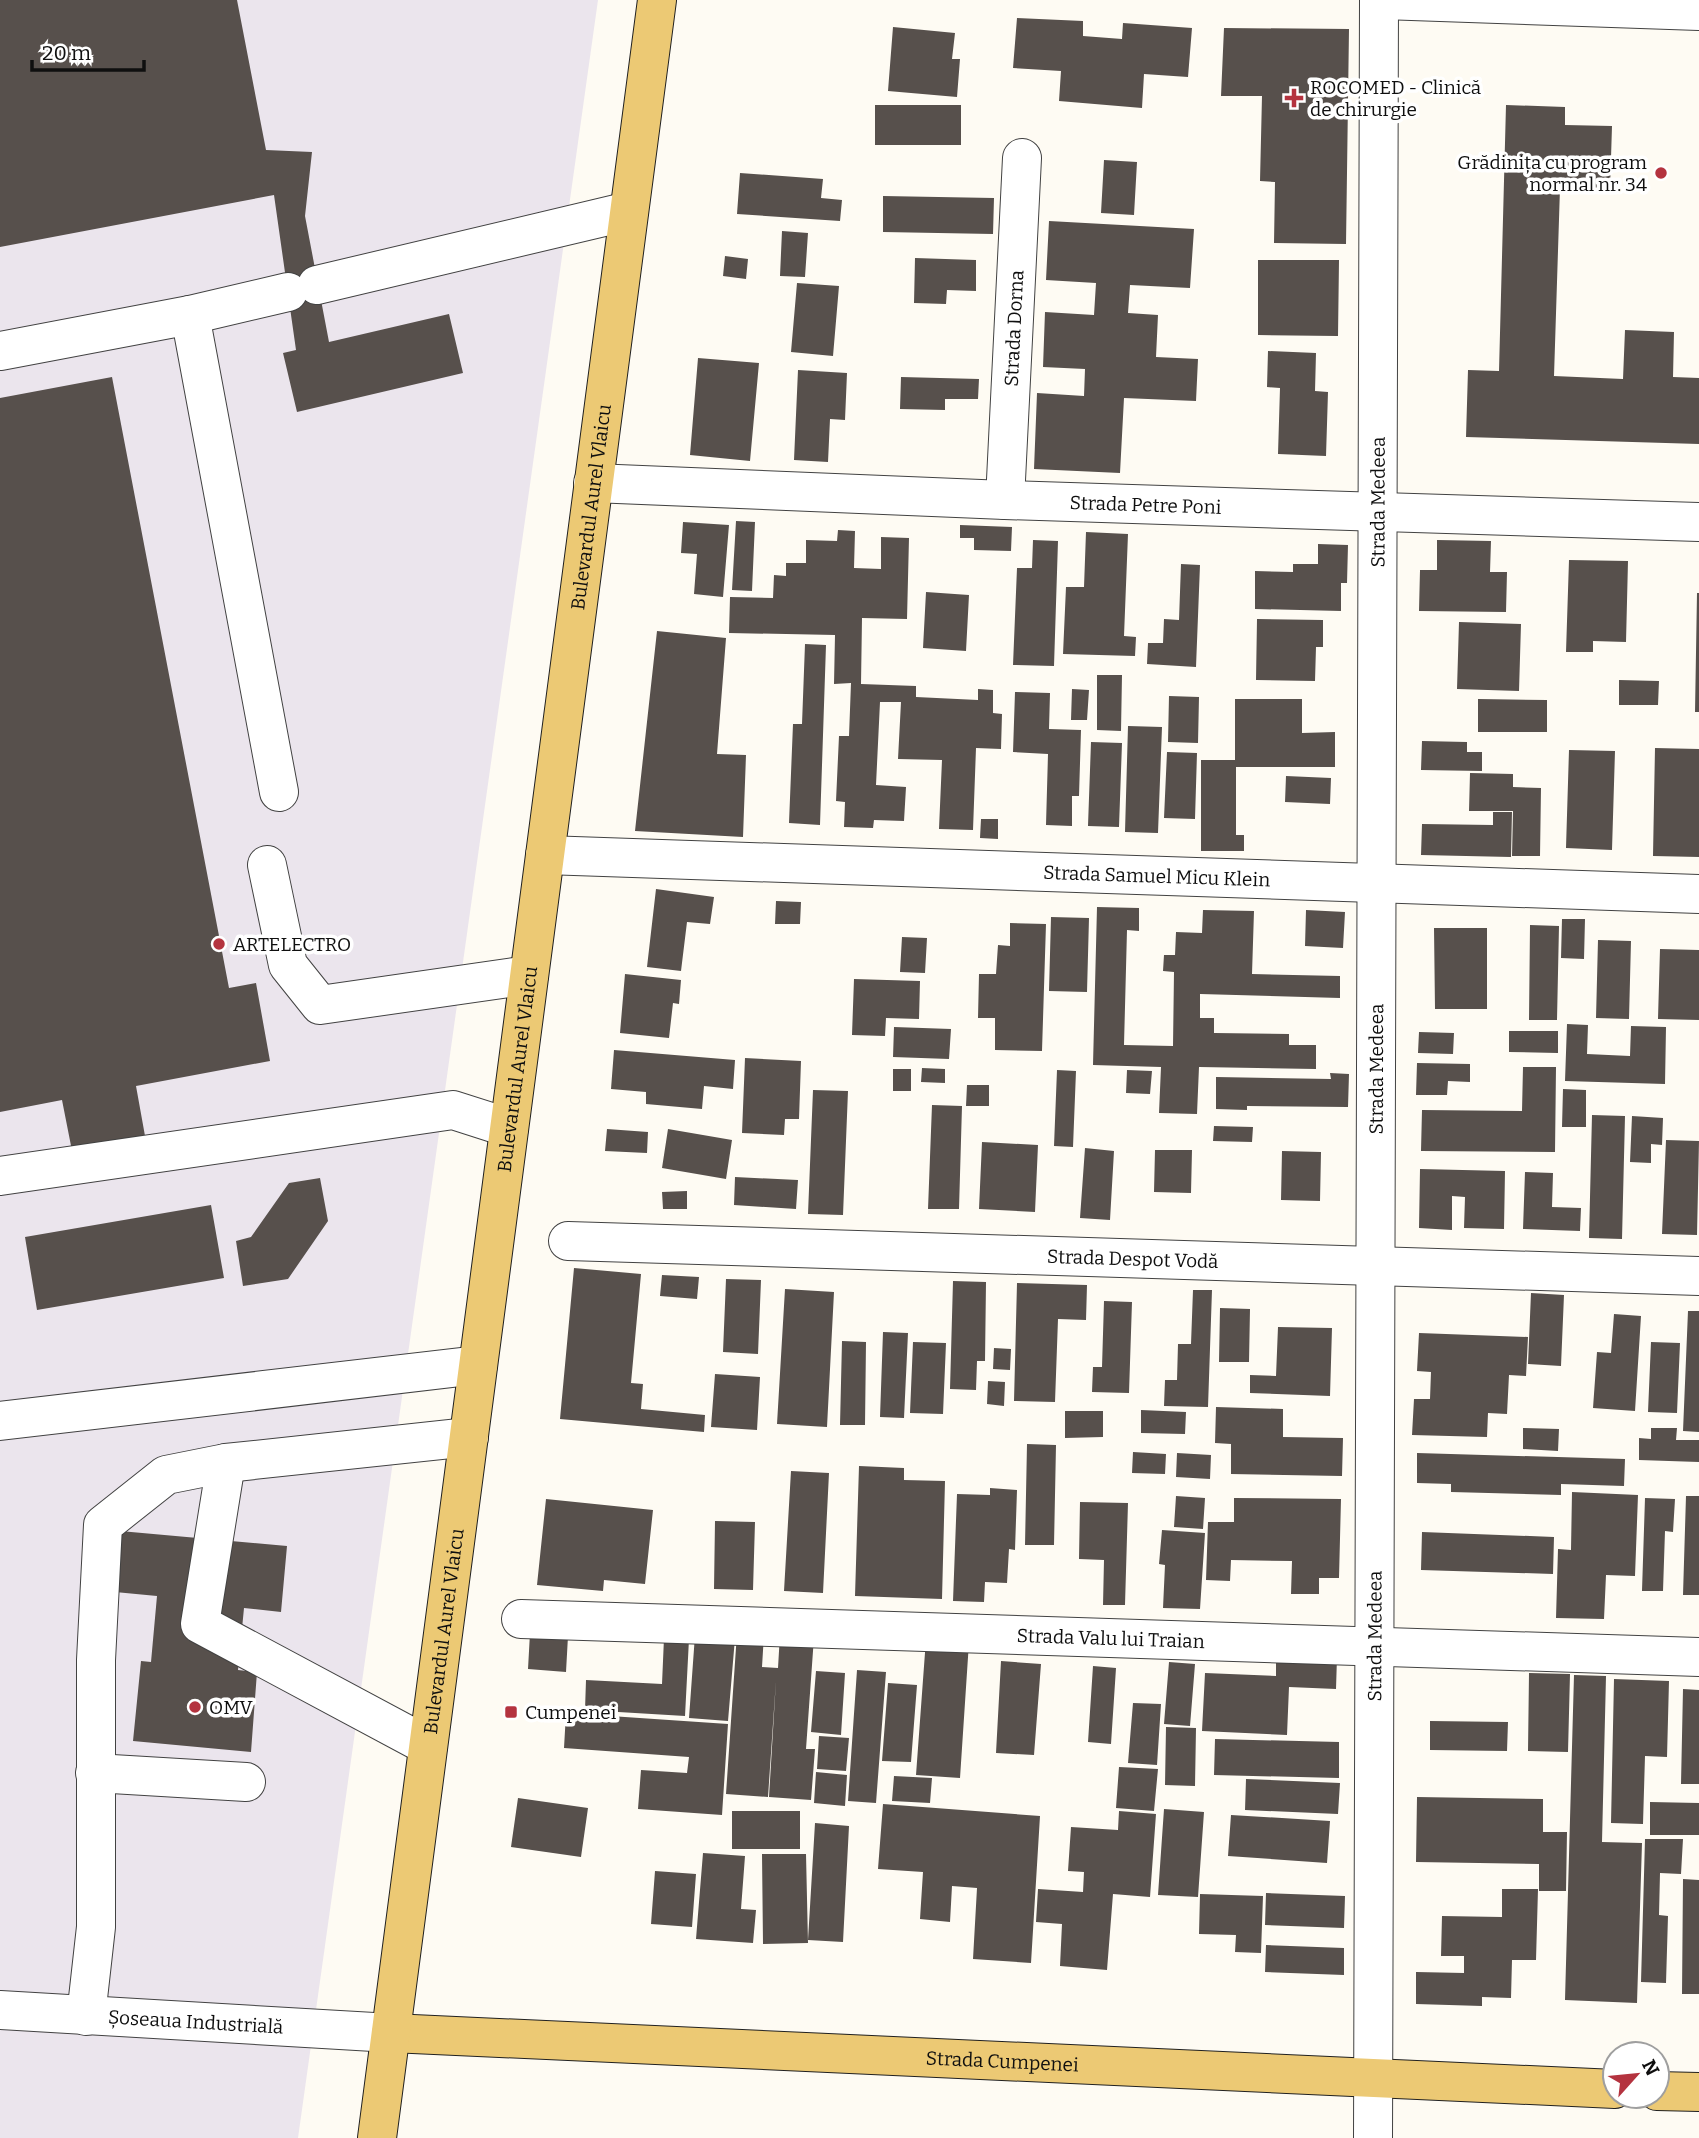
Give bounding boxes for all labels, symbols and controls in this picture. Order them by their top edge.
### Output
scale bar [32,28,144,72]
text: 20 m [42,40,91,66]
place label: ROCOMED - Clinică de chirurgie [1310,76,1482,121]
marker: ROCOMED - Clinică de chirurgie [1284,88,1304,108]
place label: Grădinița cu program normal nr. 34 [1457,151,1647,196]
marker: Grădinița cu program normal nr. 34 [1653,165,1669,181]
street label: Strada Dorna [999,269,1028,387]
street label: Bulevardul Aurel Vlaicu [566,402,616,611]
street label: Strada Medeea [1366,436,1389,568]
street label: Strada Petre Poni [1069,491,1222,518]
street label: Strada Samuel Micu Klein [1043,860,1271,891]
place label: ARTELECTRO [233,933,351,956]
marker: ARTELECTRO [211,936,227,952]
street label: Bulevardul Aurel Vlaicu [492,965,542,1173]
street label: Strada Medeea [1364,1003,1388,1135]
street label: Strada Despot Vodă [1047,1244,1219,1273]
street label: Bulevardul Aurel Vlaicu [418,1527,468,1736]
street label: Strada Medeea [1363,1570,1386,1702]
street label: Strada Valu lui Traian [1016,1623,1205,1653]
place label: OMV [209,1696,254,1719]
marker: OMV [187,1699,203,1715]
place label: Cumpenei [525,1701,617,1724]
marker: Cumpenei [503,1704,519,1720]
street label: Șoseaua Industrială [107,2005,284,2038]
north arrow [1601,2040,1671,2110]
street label: Strada Cumpenei [925,2046,1080,2076]
text: N [1637,2056,1664,2080]

